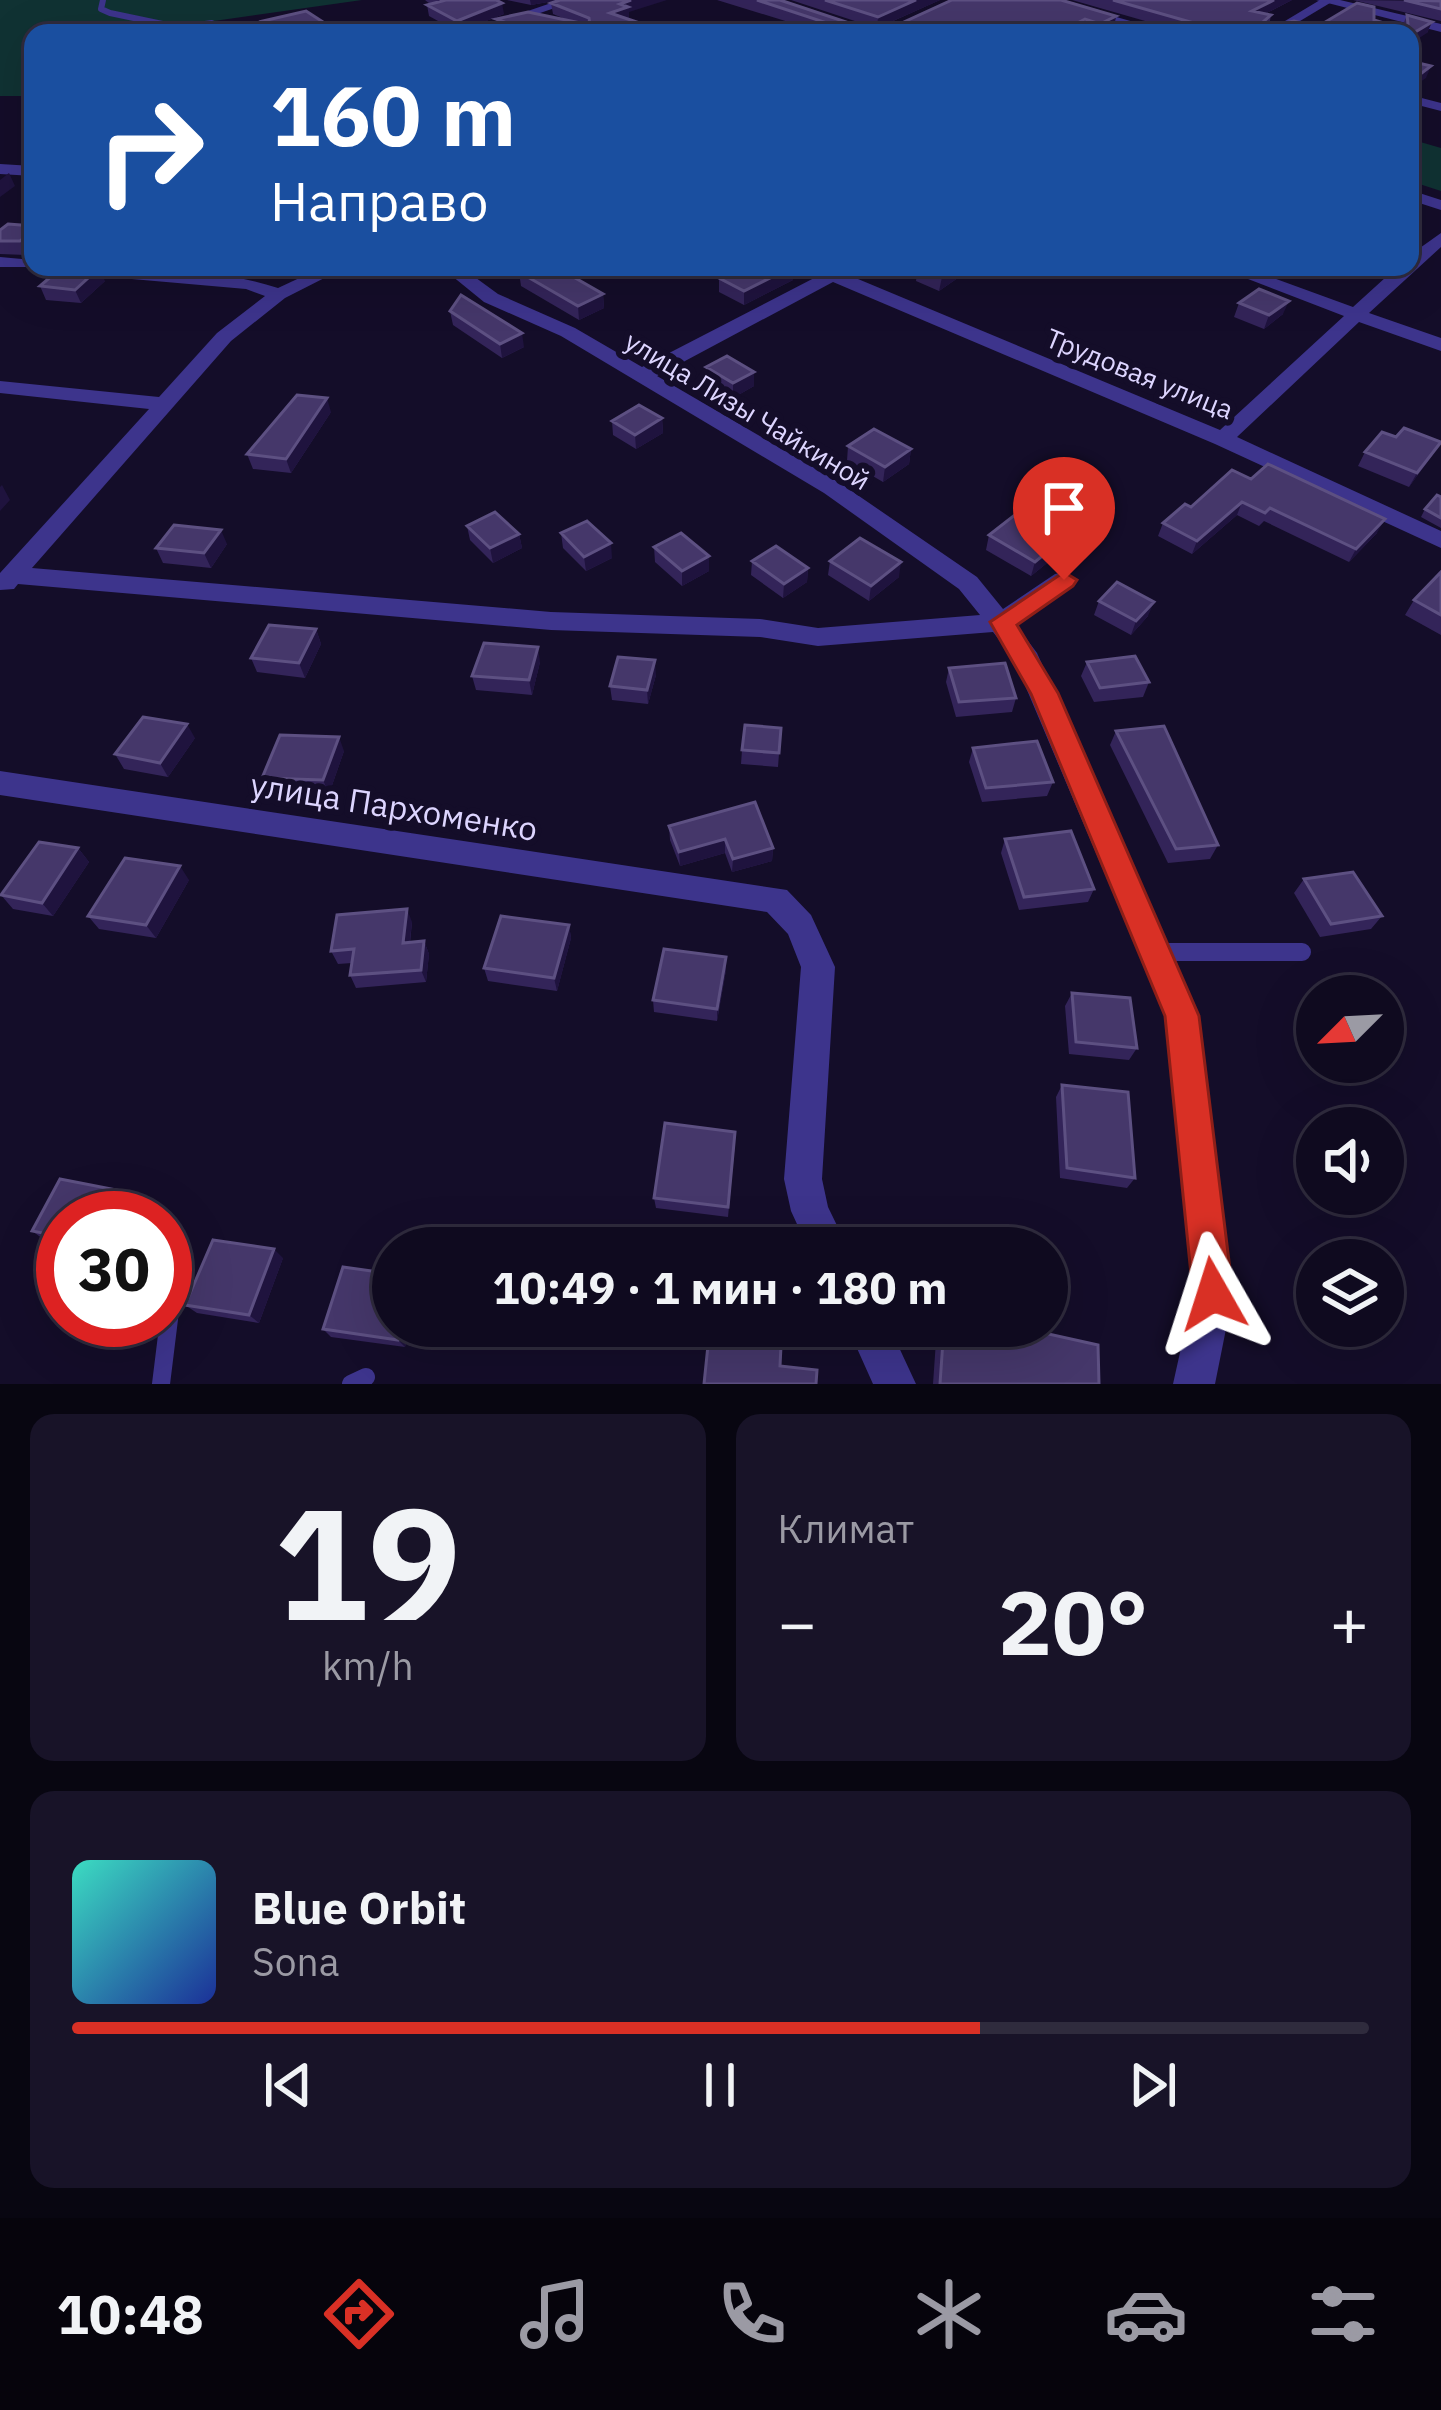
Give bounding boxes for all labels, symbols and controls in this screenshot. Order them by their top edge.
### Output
text: 160 m [270,60,516,169]
icon: right [72,72,228,228]
text: Направо [270,166,488,236]
street label: Трудовая улица [1041,320,1239,426]
street label: улица Лизы Чайкиной [619,323,877,497]
pin [1013,457,1115,580]
icon: arrive [1031,475,1097,541]
street label: улица Пархоменко [247,762,541,850]
north arrow [1296,975,1404,1083]
map controls [1296,975,1404,1347]
button: sound [1296,1107,1404,1215]
speed limit sign: 30 [36,1191,192,1347]
position arrow [1150,1231,1276,1357]
button: layers [1296,1239,1404,1347]
text: 10:49 · 1 мин · 180 m [493,1258,947,1316]
text: 19 [274,1460,461,1663]
text: Климат [778,1503,914,1554]
text: 20° [998,1563,1148,1680]
text: − [778,1579,817,1665]
text: + [1329,1579,1369,1665]
text: km/h [322,1640,414,1691]
text: Blue Orbit [252,1878,466,1936]
text: Sona [252,1936,339,1987]
icon: previous [255,2052,321,2118]
icon: pause [687,2052,753,2118]
icon: next [1120,2052,1186,2118]
icon: directions [317,2272,401,2356]
icon: music [513,2272,597,2356]
icon: phone [710,2272,794,2356]
icon: climate [907,2272,991,2356]
icon: car [1104,2272,1188,2356]
icon: filters [1301,2272,1385,2356]
text: 10:48 [56,2279,204,2349]

